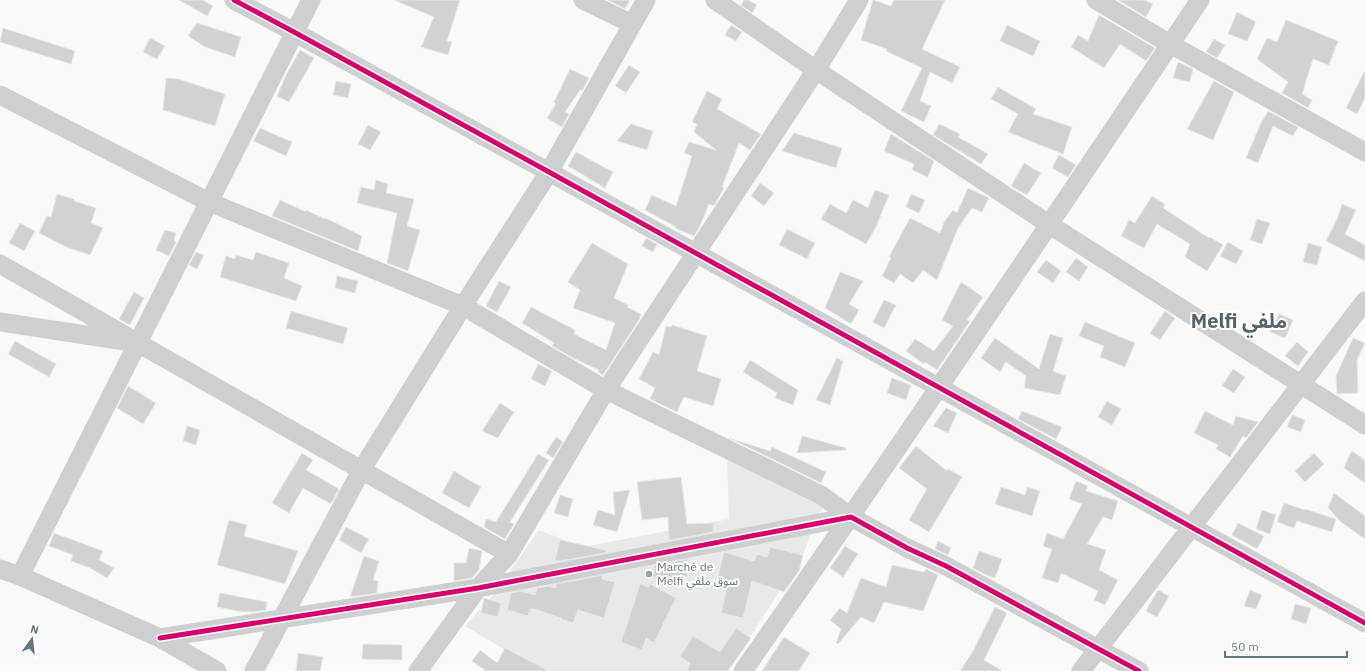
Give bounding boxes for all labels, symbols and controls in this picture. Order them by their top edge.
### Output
district label: Melfi ملفي [1191,307,1287,338]
place label: Marché de Melfi سوق ملفي [657,559,738,591]
marker: Marché de Melfi سوق ملفي [644,569,654,579]
north arrow [12,619,52,659]
text: N [29,622,40,637]
scale bar [1225,633,1347,659]
text: 50 m [1231,639,1259,654]

